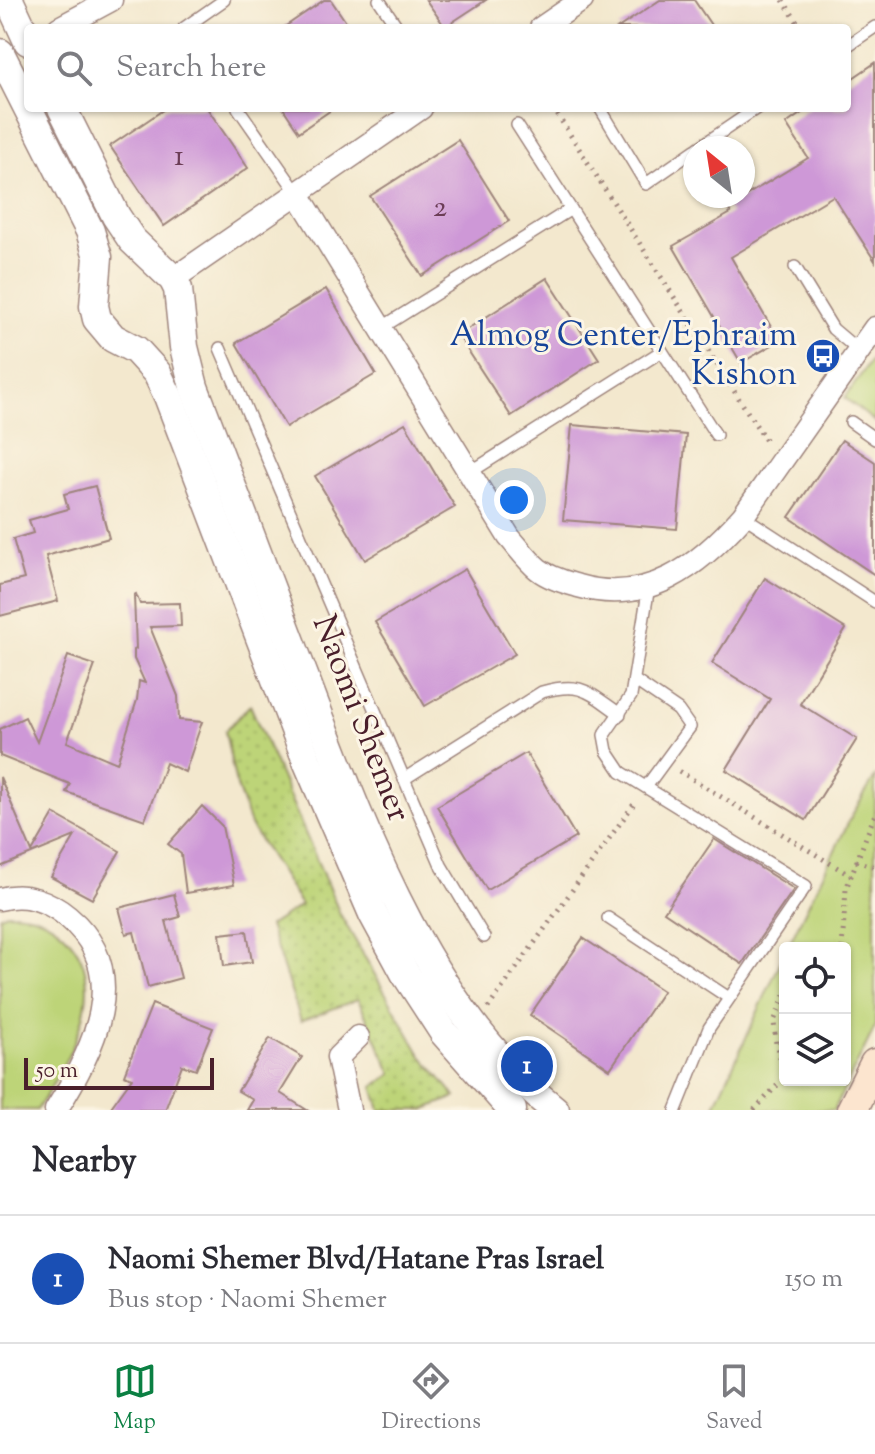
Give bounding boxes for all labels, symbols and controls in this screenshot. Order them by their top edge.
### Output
search box [24,24,851,112]
icon: search [52,46,96,90]
text: Search here [116,47,266,90]
house number: 1 [174,136,184,179]
north arrow [683,136,755,208]
house number: 2 [433,187,447,230]
place label: Almog Center/Ephraim Kishon [450,312,797,400]
bus stop icon: Almog Center/Ephraim Kishon [804,337,842,375]
your location [494,480,534,520]
street label: Naomi Shemer [298,609,422,830]
map controls [779,942,851,1086]
button: locate [779,942,851,1014]
button: layers [779,1014,851,1086]
pin: 1 [501,1036,553,1096]
scale bar [24,1054,214,1090]
text: 50 m [36,1056,78,1088]
text: Nearby [32,1138,137,1187]
text: Naomi Shemer Blvd/Hatane Pras Israel [108,1239,604,1282]
text: 1 [54,1261,62,1298]
text: 150 m [784,1261,843,1298]
text: Bus stop · Naomi Shemer [108,1282,387,1319]
tab: Map [113,1359,157,1439]
tab: Directions [382,1359,481,1439]
tab: Saved [706,1359,762,1439]

